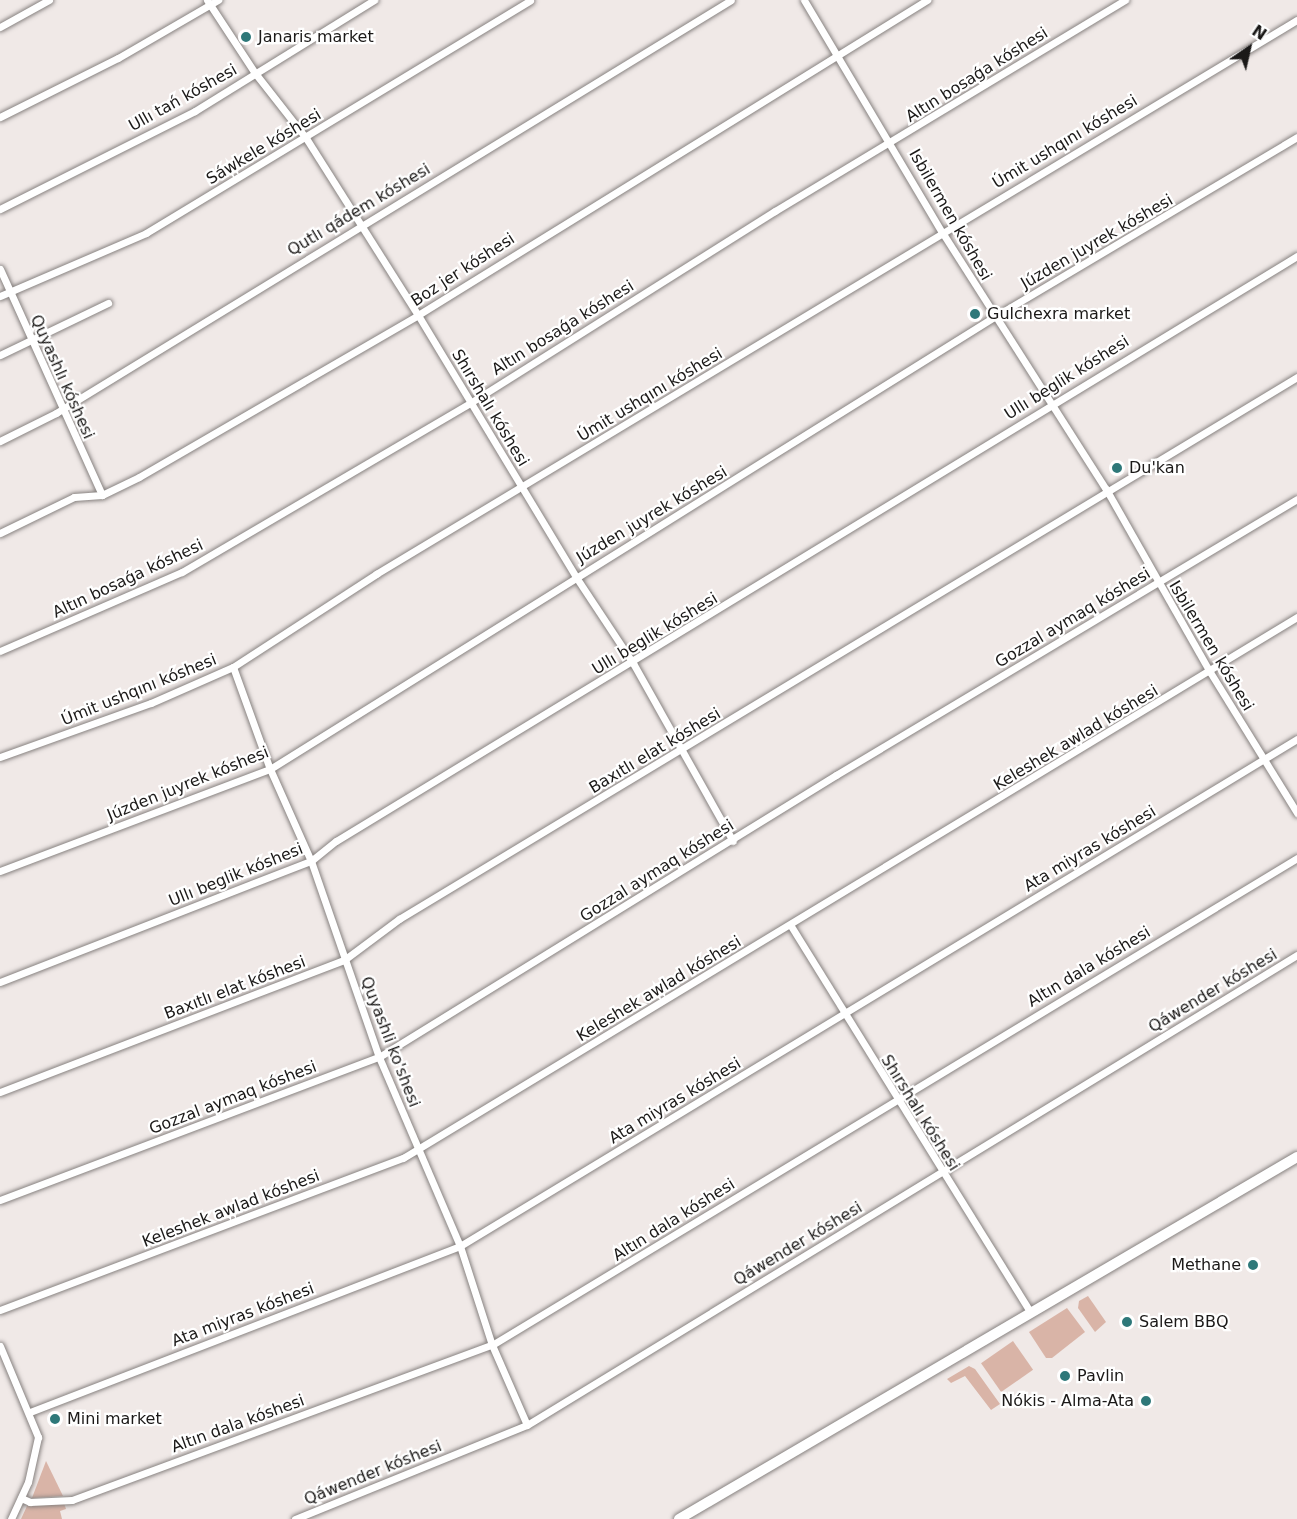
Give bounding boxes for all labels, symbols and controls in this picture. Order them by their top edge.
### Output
north arrow [1219,18,1279,78]
text: N [1248,21,1270,44]
street label: Altın bosaǵa kóshesi [902,23,1052,127]
place label: Janaris market [258,27,374,47]
marker: Janaris market [239,30,253,44]
street label: Ullı tań kóshesi [125,60,241,136]
street label: Úmit ushqını kóshesi [989,91,1141,193]
street label: Sáwkele kóshesi [203,105,325,189]
street label: Isbilermen kóshesi [905,146,995,284]
street label: Qutlı qádem kóshesi [284,160,434,260]
street label: Júzden juyrek kóshesi [1017,191,1177,293]
street label: Boz jer kóshesi [408,229,518,311]
street label: Altın bosaǵa kóshesi [488,276,638,380]
place label: Gulchexra market [987,304,1130,324]
marker: Gulchexra market [968,307,982,321]
street label: Quyashlı kóshesi [26,312,98,442]
street label: Ullı beglik kóshesi [1001,332,1133,424]
street label: Úmit ushqını kóshesi [574,344,726,446]
street label: Shırshalı kóshesi [447,346,533,470]
place label: Du'kan [1129,458,1185,478]
marker: Du'kan [1110,461,1124,475]
street label: Júzden juyrek kóshesi [573,462,731,568]
street label: Altın bosaǵa kóshesi [50,536,206,622]
street label: Gozzal aymaq kóshesi [992,564,1154,672]
street label: Isbilermen kóshesi [1165,577,1257,715]
street label: Ullı beglik kóshesi [589,589,721,679]
street label: Úmit ushqını kóshesi [59,650,219,730]
street label: Keleshek awlad kóshesi [990,681,1162,795]
street label: Baxıtlı elat kóshesi [586,704,724,798]
street label: Júzden juyrek kóshesi [104,743,272,825]
street label: Ata miyras kóshesi [1020,802,1160,896]
street label: Gozzal aymaq kóshesi [577,816,737,926]
street label: Ullı beglik kóshesi [166,839,306,911]
street label: Altın dala kóshesi [1024,923,1154,1011]
street label: Keleshek awlad kóshesi [573,932,745,1046]
street label: Qáwender kóshesi [1145,945,1281,1037]
street label: Baxıtlı elat kóshesi [162,952,308,1024]
street label: Quyashli ko'shesi [356,974,424,1110]
street label: Shırshalı kóshesi [877,1051,963,1175]
street label: Ata miyras kóshesi [605,1054,745,1148]
street label: Gozzal aymaq kóshesi [147,1057,319,1139]
street label: Keleshek awlad kóshesi [140,1166,322,1252]
street label: Altın dala kóshesi [609,1175,739,1265]
street label: Qáwender kóshesi [730,1198,866,1290]
place label: Methane [1171,1255,1241,1275]
marker: Methane [1246,1258,1260,1272]
street label: Ata miyras kóshesi [169,1279,317,1351]
place label: Salem BBQ [1139,1312,1228,1332]
marker: Salem BBQ [1120,1315,1134,1329]
place label: Pavlin [1077,1366,1124,1386]
marker: Pavlin [1058,1369,1072,1383]
street label: Altın dala kóshesi [169,1391,307,1457]
place label: Nókis - Alma-Ata [1001,1391,1134,1411]
marker: Nókis - Alma-Ata [1139,1394,1153,1408]
place label: Mini market [67,1409,162,1429]
marker: Mini market [48,1412,62,1426]
street label: Qáwender kóshesi [301,1437,445,1509]

